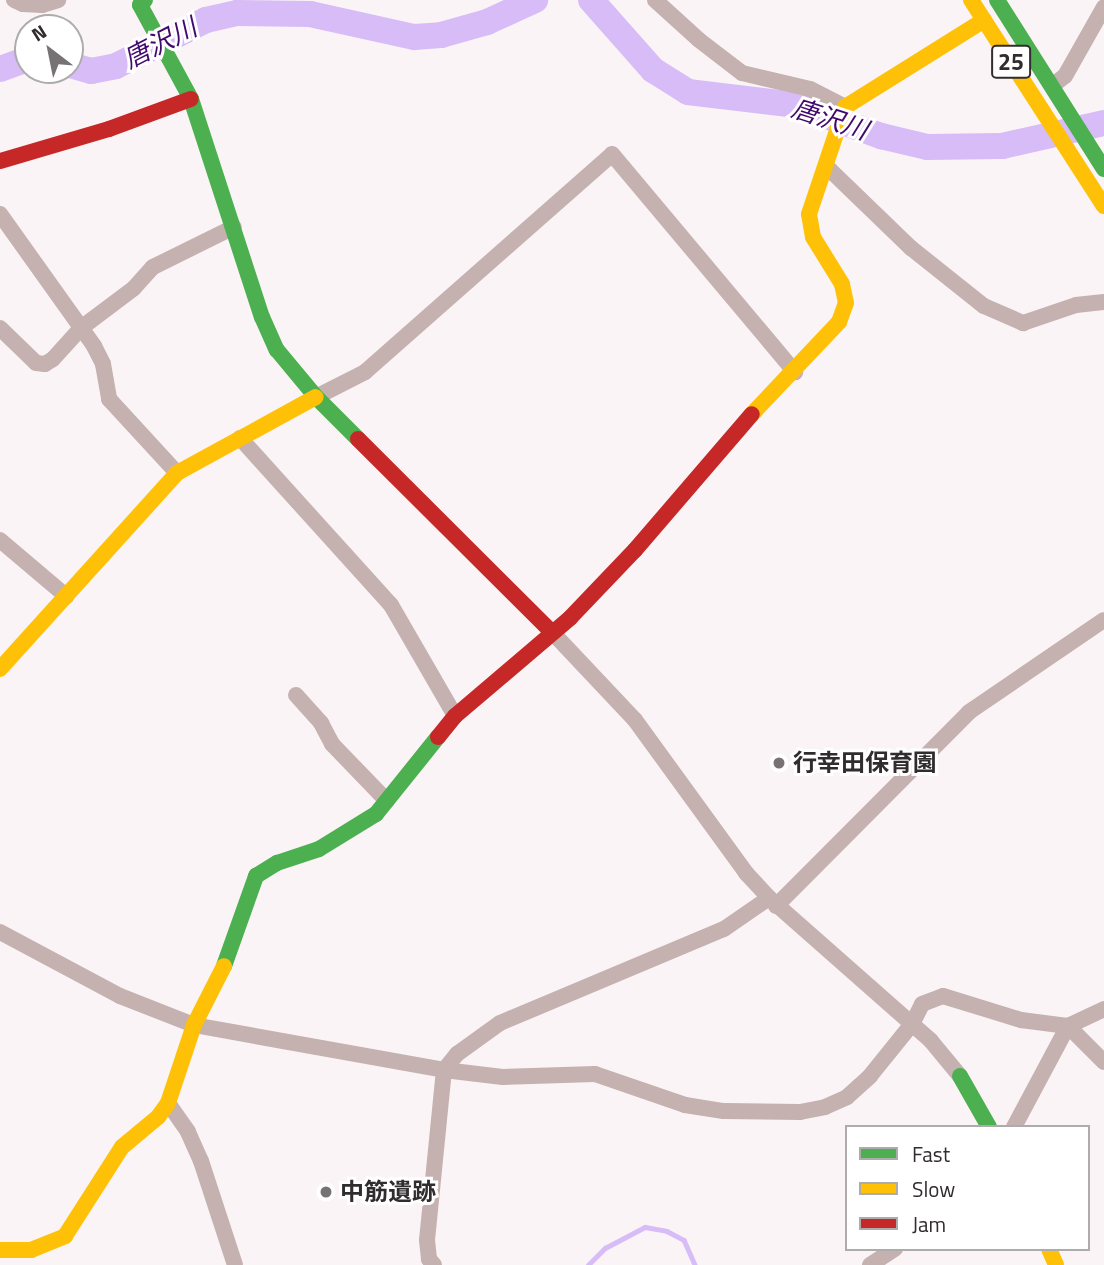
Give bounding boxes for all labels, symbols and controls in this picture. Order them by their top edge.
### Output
water label: 唐沢川 [118,11,202,75]
north arrow [14,14,84,84]
text: N [25,17,52,48]
road number: 25 [990,43,1032,82]
water label: 唐沢川 [788,92,872,146]
place label: 行幸田保育園 [793,749,937,777]
marker: 行幸田保育園 [771,755,787,771]
legend [845,1125,1090,1251]
text: Fast [912,1138,950,1170]
text: Slow [912,1173,955,1205]
place label: 中筋遺跡 [340,1178,436,1206]
marker: 中筋遺跡 [318,1184,334,1200]
text: Jam [912,1208,946,1240]

